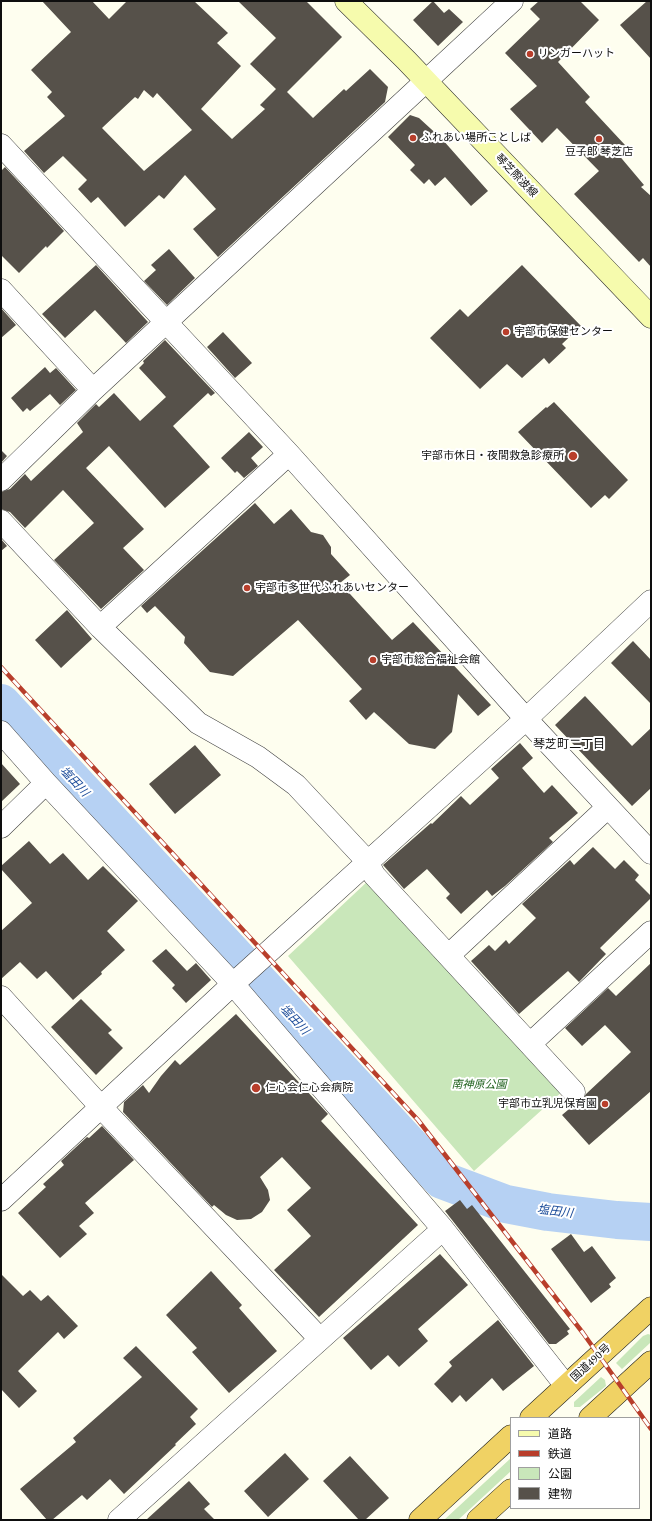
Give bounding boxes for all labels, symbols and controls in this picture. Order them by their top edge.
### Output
place label: リンガーハット [538,47,615,61]
marker: リンガーハット [525,49,535,59]
place label: ふれあい場所ことしば [421,131,531,145]
marker: ふれあい場所ことしば [408,133,418,143]
marker: 豆子郎 琴芝店 [594,134,604,144]
place label: 豆子郎 琴芝店 [565,145,633,159]
street label: 琴芝際波線 [492,152,540,200]
place label: 宇部市保健センター [514,325,613,339]
marker: 宇部市保健センター [501,327,511,337]
place label: 宇部市休日・夜間救急診療所 [421,449,564,463]
marker: 宇部市休日・夜間救急診療所 [567,450,579,462]
place label: 宇部市多世代ふれあいセンター [255,581,409,595]
marker: 宇部市多世代ふれあいセンター [242,583,252,593]
place label: 宇部市総合福祉会館 [381,653,480,667]
marker: 宇部市総合福祉会館 [368,655,378,665]
district label: 琴芝町二丁目 [533,738,605,752]
water label: 塩田川 [56,764,92,800]
water label: 塩田川 [276,1002,312,1038]
park label: 南神原公園 [452,1078,506,1092]
place label: 仁心会仁心会病院 [265,1081,353,1095]
marker: 仁心会仁心会病院 [250,1082,262,1094]
place label: 宇部市立乳児保育園 [498,1097,597,1111]
marker: 宇部市立乳児保育園 [600,1099,610,1109]
water label: 塩田川 [536,1203,574,1221]
street label: 国道490号 [568,1341,614,1385]
legend [510,1417,640,1509]
text: 道路 [548,1426,572,1442]
text: 鉄道 [548,1446,572,1462]
text: 公園 [548,1466,572,1482]
text: 建物 [548,1486,572,1502]

